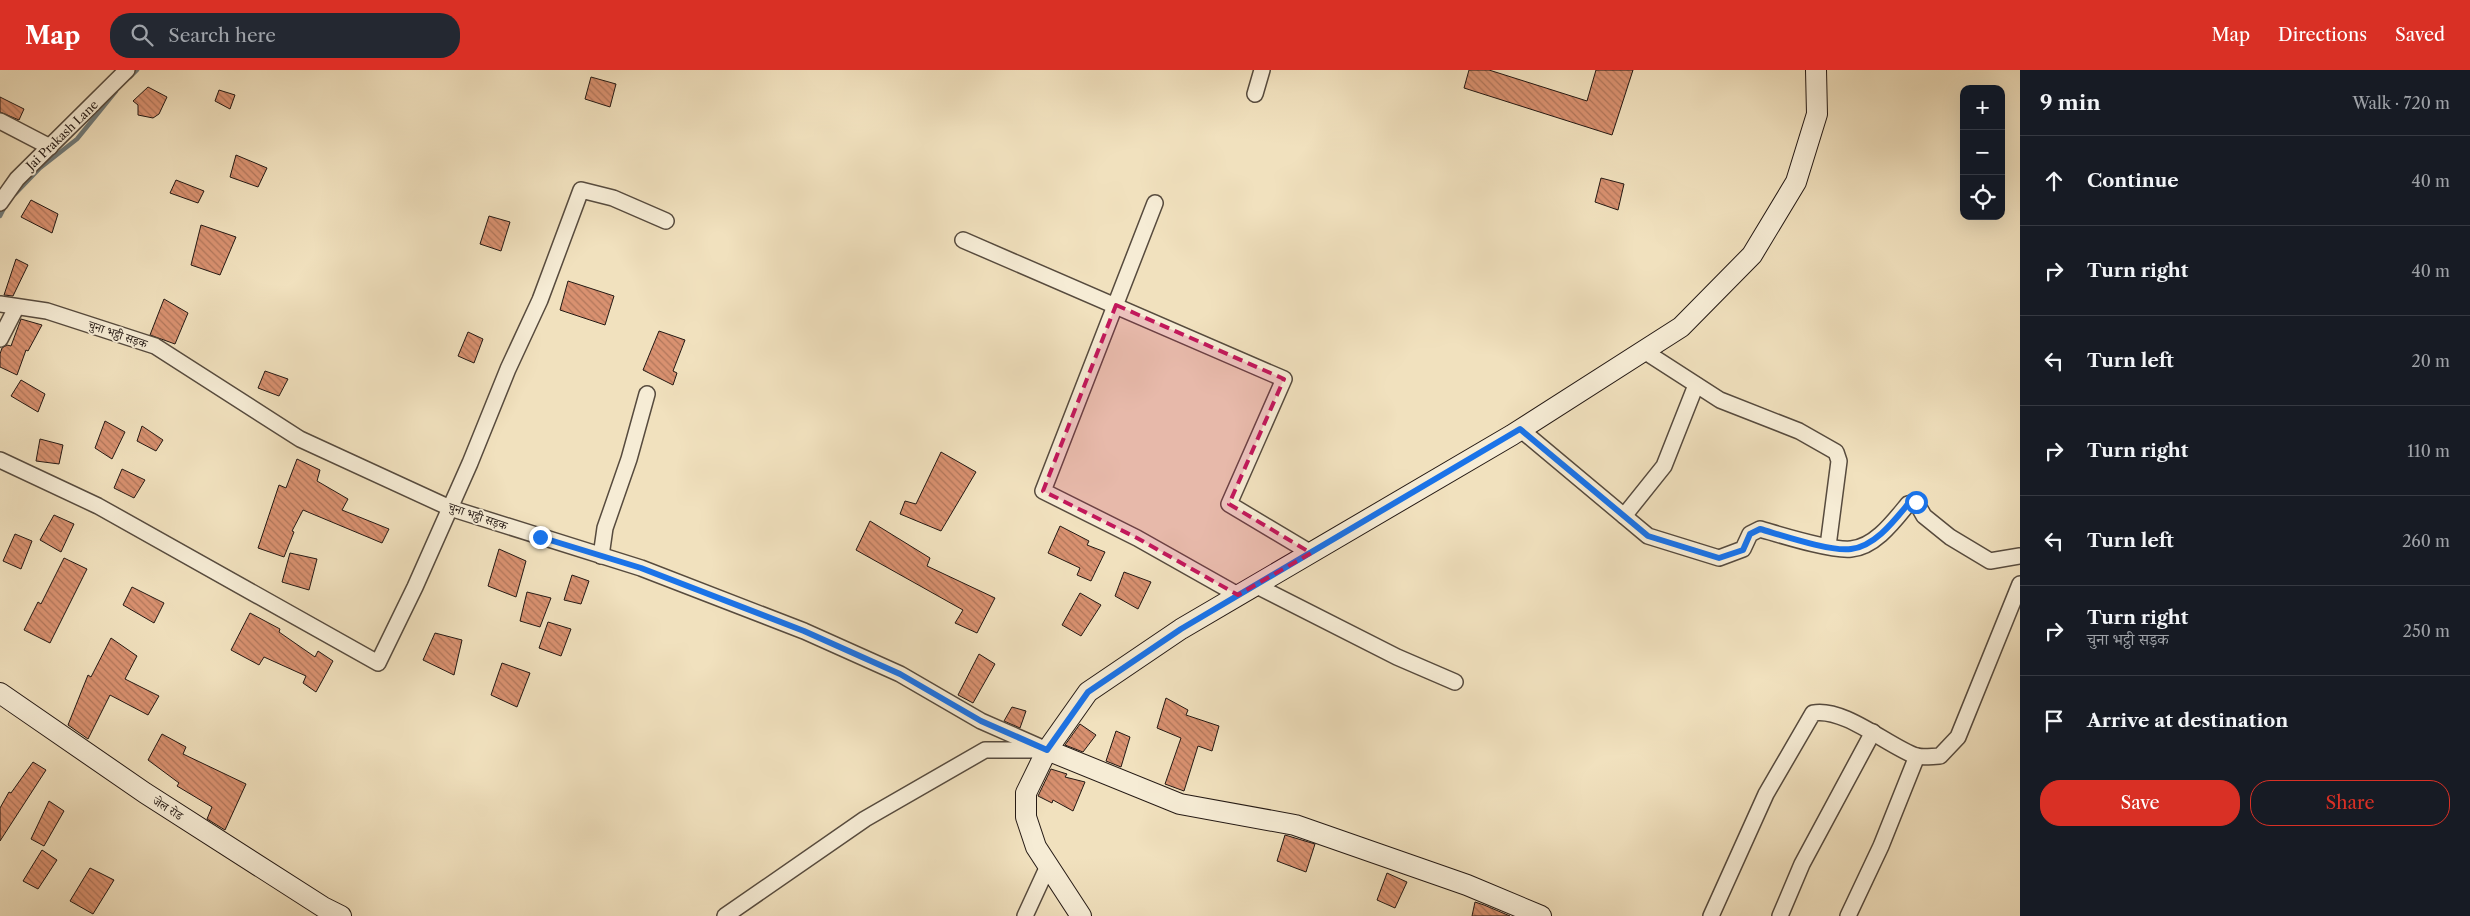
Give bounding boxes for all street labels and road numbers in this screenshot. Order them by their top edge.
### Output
street label: Jai Prakash Lane [22,97,101,174]
street label: चुना भट्ठी सड़क [85,317,151,352]
street label: चुना भट्ठी सड़क [445,499,511,534]
street label: जेल रोड [149,792,187,823]

